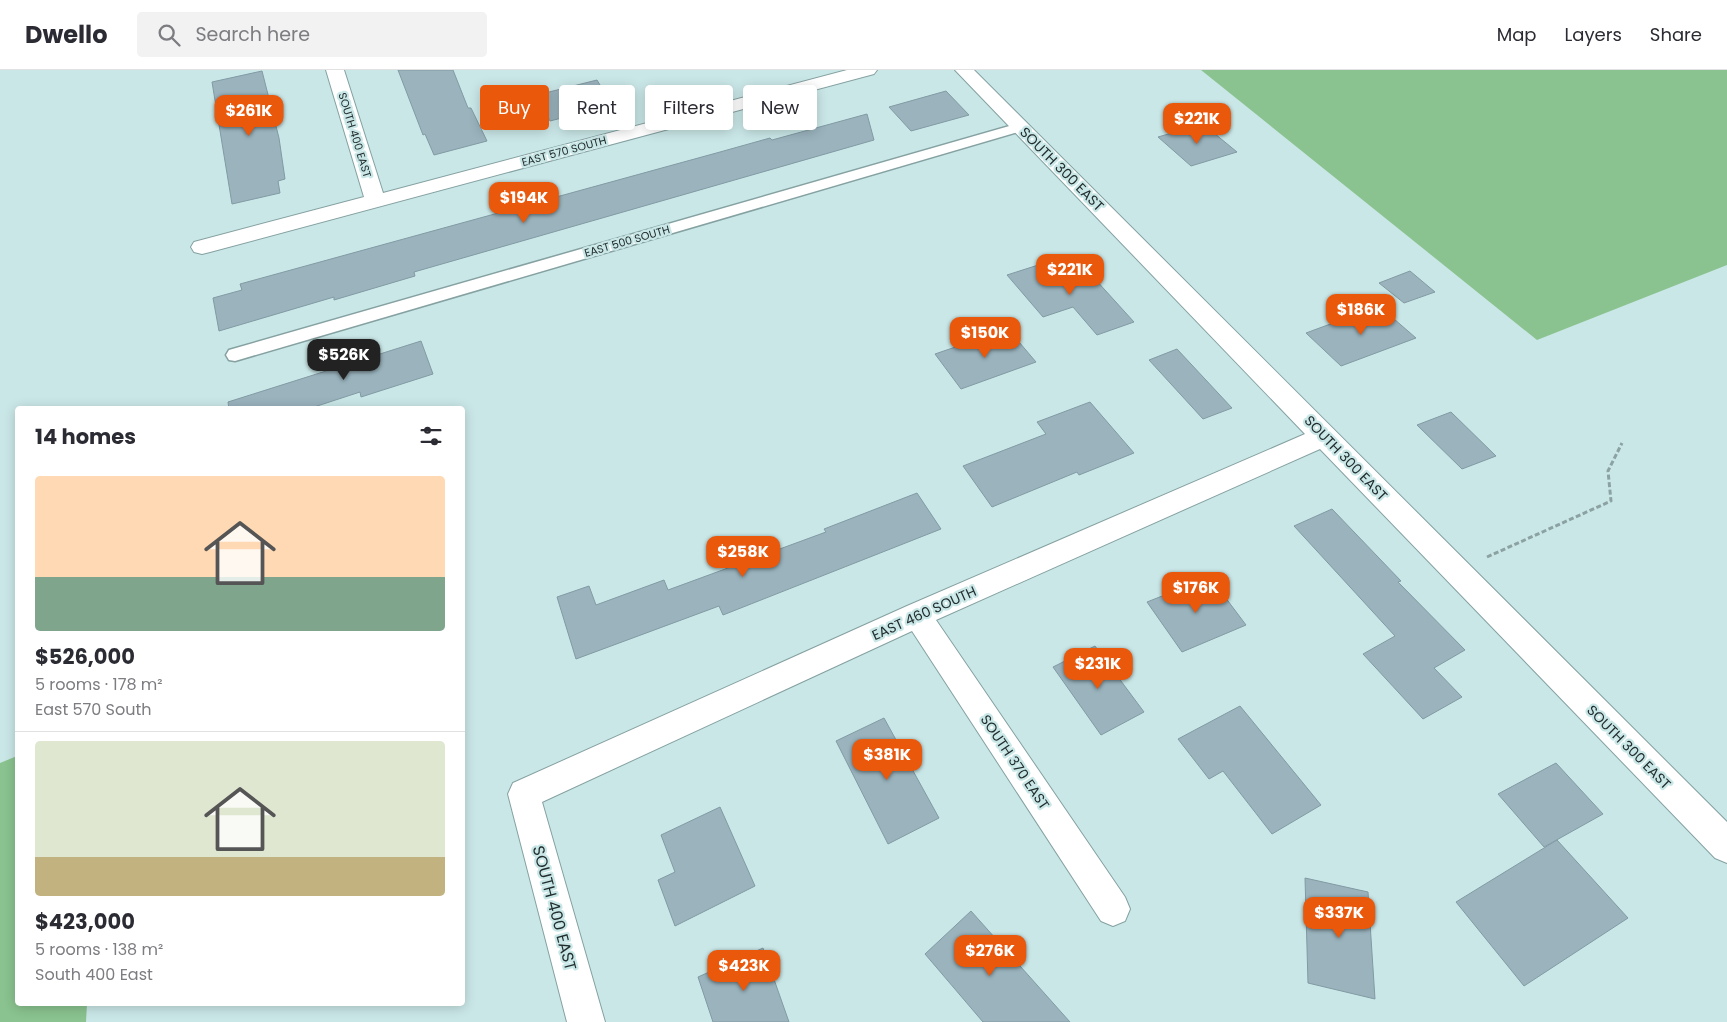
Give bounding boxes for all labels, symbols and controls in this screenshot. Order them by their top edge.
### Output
search box [137,12,487,57]
text: Dwello [25,18,107,51]
icon: search [155,21,183,49]
text: Search here [195,21,310,48]
text: Map [1497,22,1537,47]
text: Layers [1565,22,1622,47]
text: Share [1650,22,1702,47]
chip: Buy [480,85,549,130]
chip: Rent [559,85,635,130]
chip: Filters [645,85,733,130]
chip: New [743,85,817,130]
street label: SOUTH 400 EAST [334,91,376,180]
pin: $261K [214,94,284,137]
text: $261K [225,99,273,122]
pin: $221K [1162,102,1232,145]
text: $221K [1174,107,1220,130]
street label: SOUTH 300 EAST [1015,122,1109,216]
street label: EAST 570 SOUTH [520,132,608,170]
pin: $194K [489,182,559,224]
text: $194K [500,186,548,209]
street label: EAST 500 SOUTH [582,221,672,261]
pin: $221K [1035,254,1105,296]
text: $221K [1047,258,1093,281]
pin: $186K [1326,294,1396,336]
text: $186K [1337,298,1385,321]
pin: $150K [950,316,1020,359]
text: $150K [961,321,1009,344]
pin: $526K [309,338,379,381]
text: $526K [318,343,370,366]
street label: SOUTH 300 EAST [1300,411,1392,505]
text: 14 homes [35,422,136,451]
icon: filters [417,422,445,450]
icon: home [195,508,285,598]
pin: $258K [708,536,778,578]
text: $258K [717,540,769,563]
pin: $176K [1161,572,1231,614]
text: $176K [1173,576,1219,599]
street label: EAST 460 SOUTH [869,581,979,645]
text: $526,000 [35,642,135,671]
pin: $231K [1063,648,1133,690]
text: $231K [1075,652,1121,675]
text: 5 rooms · 178 m² [35,673,163,696]
text: East 570 South [35,698,152,721]
street label: SOUTH 300 EAST [1582,700,1676,794]
street label: SOUTH 370 EAST [976,711,1054,814]
pin: $381K [852,738,922,781]
text: $381K [863,743,911,766]
icon: home [195,774,285,864]
street label: SOUTH 400 EAST [527,843,582,973]
pin: $337K [1304,896,1374,939]
text: $337K [1314,901,1364,924]
text: $423,000 [35,907,135,936]
pin: $276K [955,934,1025,977]
text: 5 rooms · 138 m² [35,938,163,961]
text: $276K [965,939,1015,962]
pin: $423K [709,950,779,992]
text: $423K [718,954,770,977]
text: South 400 East [35,963,153,986]

